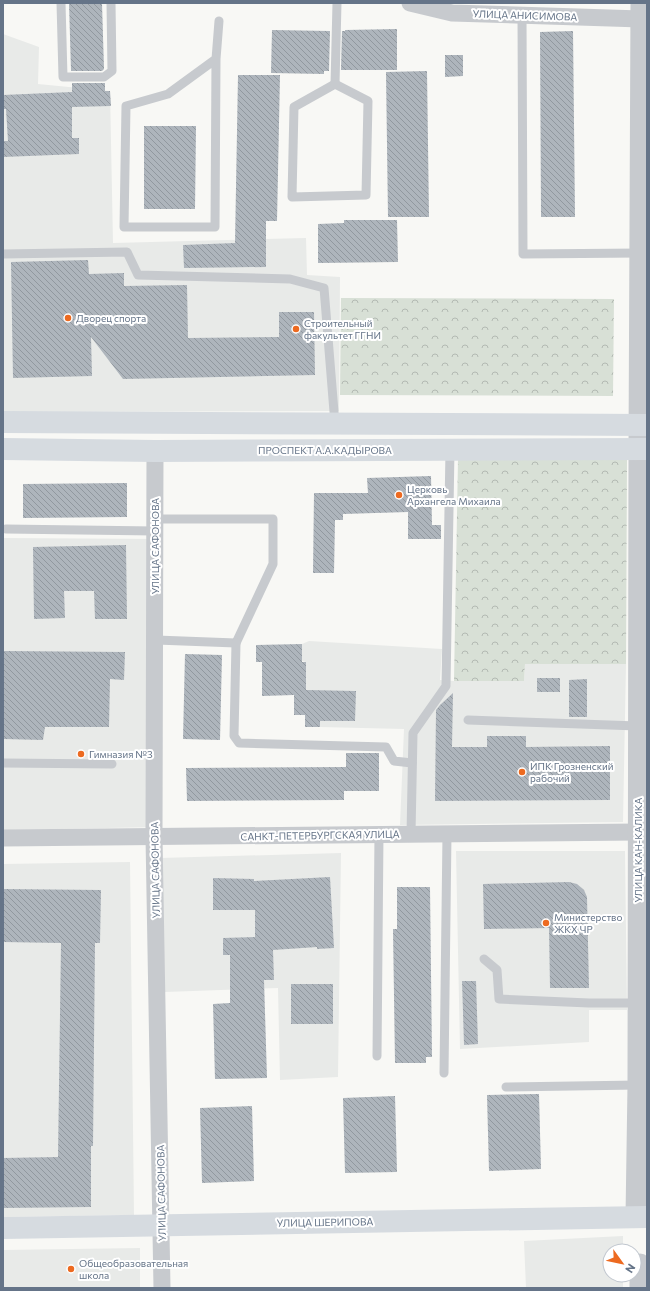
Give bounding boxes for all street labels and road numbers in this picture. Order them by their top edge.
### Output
street label: УЛИЦА АНИСИМОВА [473,7,578,23]
street label: ПРОСПЕКТ А.А.КАДЫРОВА [258,444,392,456]
street label: УЛИЦА САФОНОВА [149,498,161,594]
street label: УЛИЦА КАН-КАЛИКА [632,797,644,902]
street label: УЛИЦА САФОНОВА [148,822,162,918]
street label: САНКТ-ПЕТЕРБУРГСКАЯ УЛИЦА [240,828,400,842]
street label: УЛИЦА САФОНОВА [154,1145,168,1241]
street label: УЛИЦА ШЕРИПОВА [277,1215,373,1229]

